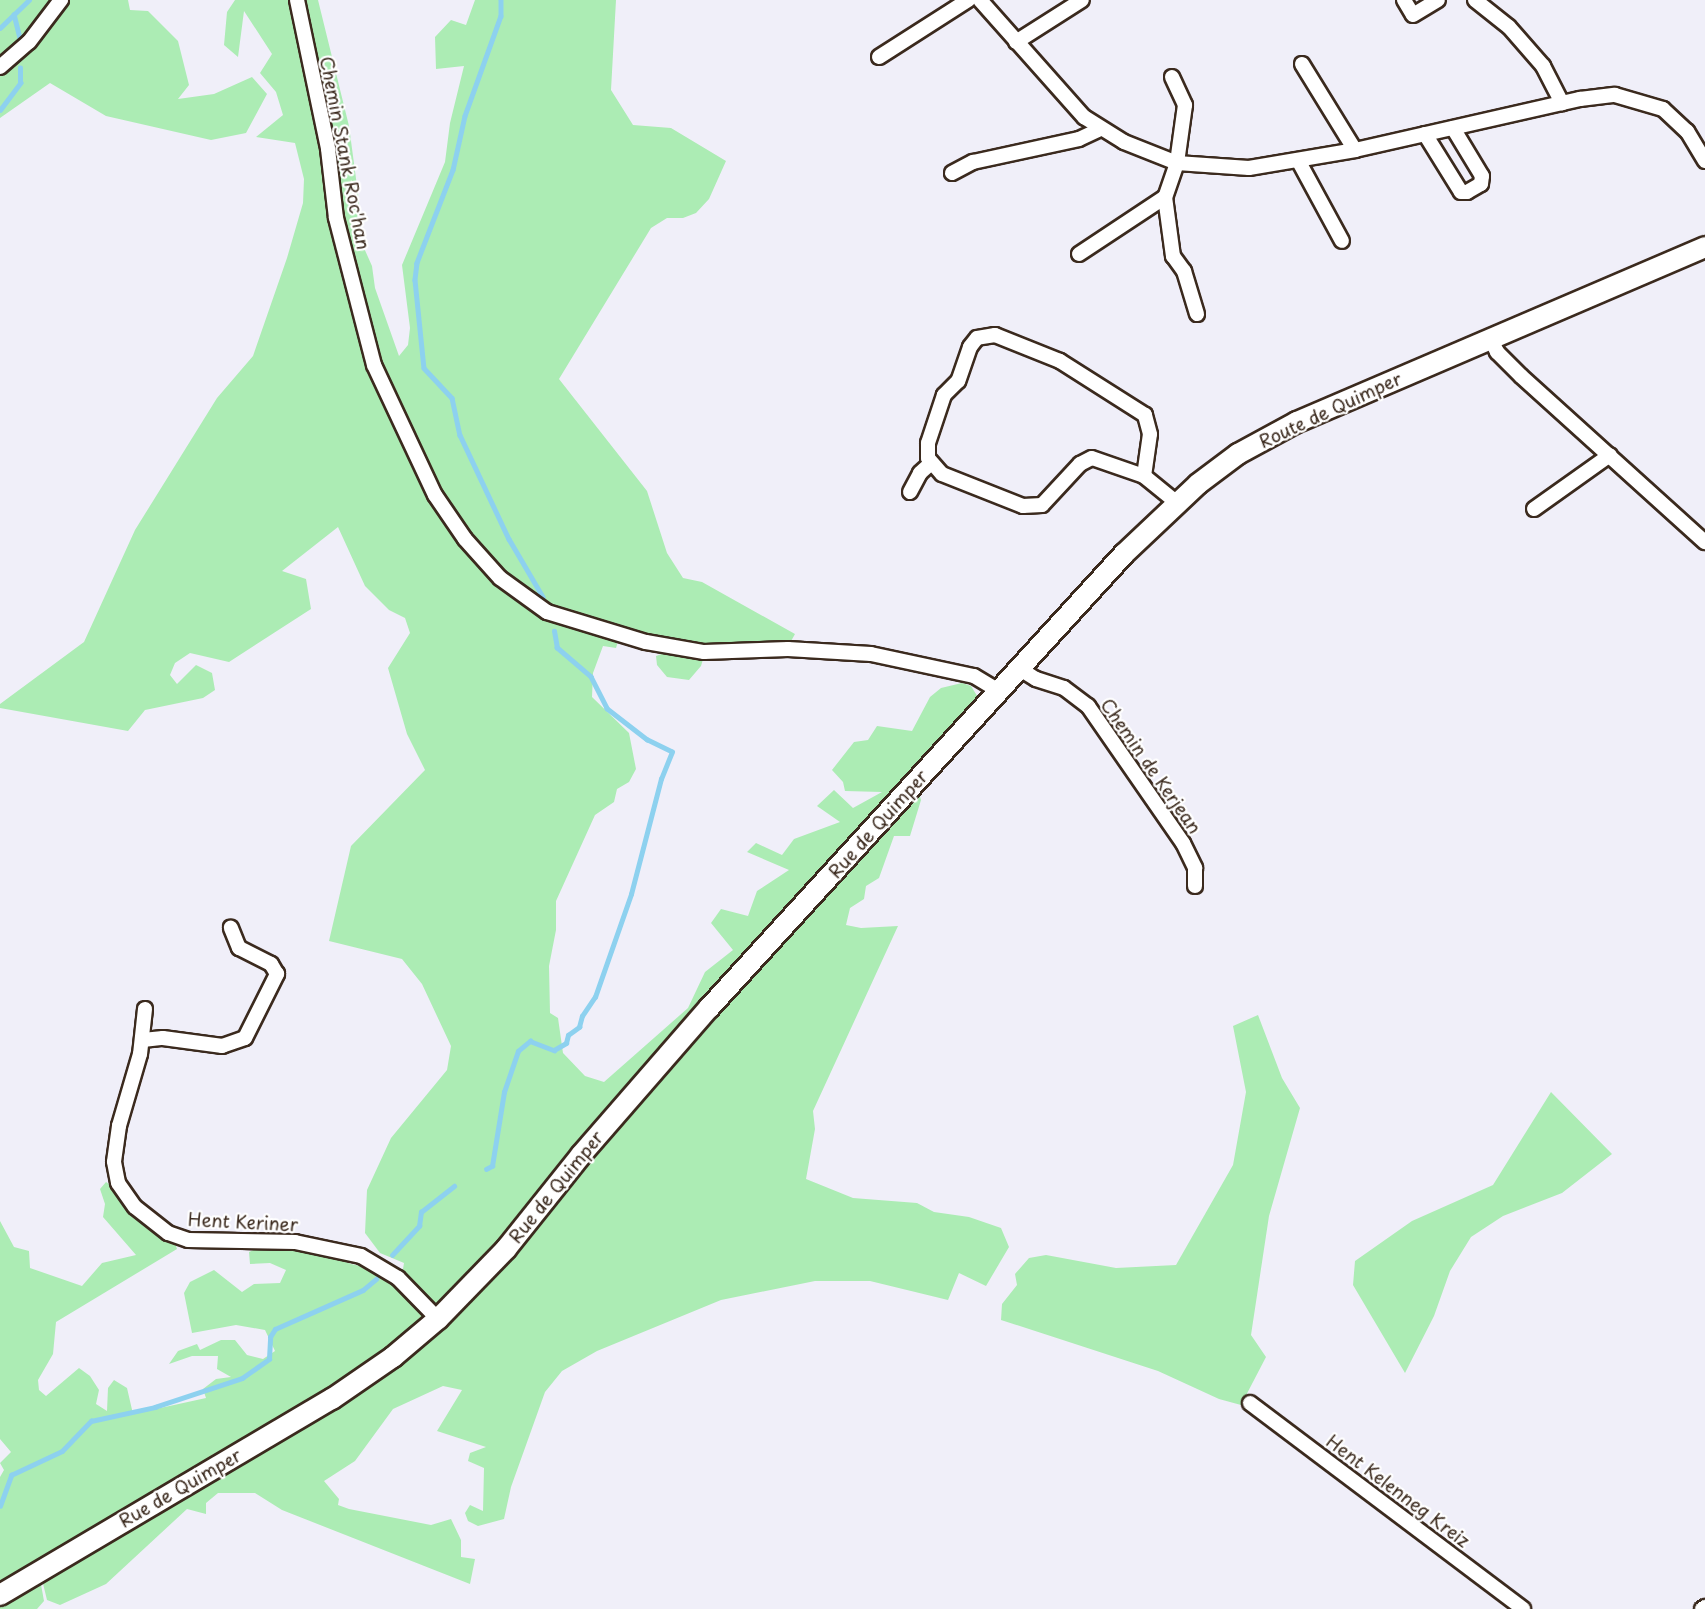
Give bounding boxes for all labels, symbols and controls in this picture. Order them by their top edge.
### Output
street label: Chemin Stank Roc'han [316,54,374,252]
street label: Route de Quimper [1255,367,1405,453]
street label: Chemin de Kerjean [1096,693,1206,839]
street label: Rue de Quimper [823,765,933,883]
street label: Rue de Quimper [504,1126,608,1248]
street label: Hent Keriner [187,1208,299,1236]
street label: Hent Kelenneg Kreiz [1322,1430,1474,1552]
street label: Rue de Quimper [114,1444,246,1532]

